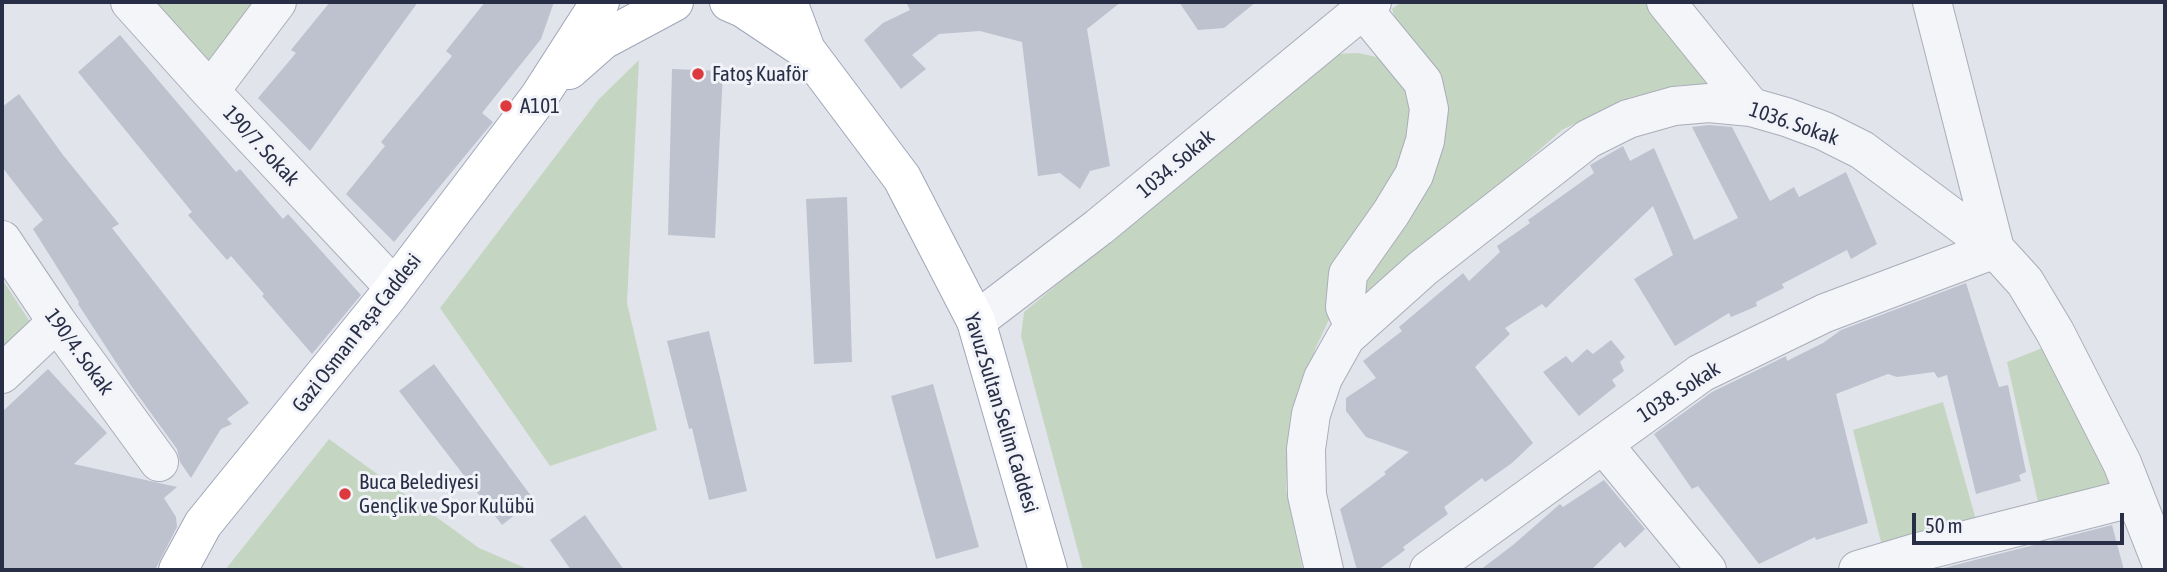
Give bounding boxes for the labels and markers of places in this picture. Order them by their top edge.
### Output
place label: Fatoş Kuaför [712,61,808,87]
marker: Fatoş Kuaför [690,66,706,82]
place label: A101 [520,93,560,119]
marker: A101 [498,98,514,114]
place label: Buca Belediyesi Gençlik ve Spor Kulübü [359,469,535,519]
marker: Buca Belediyesi Gençlik ve Spor Kulübü [337,486,353,502]

